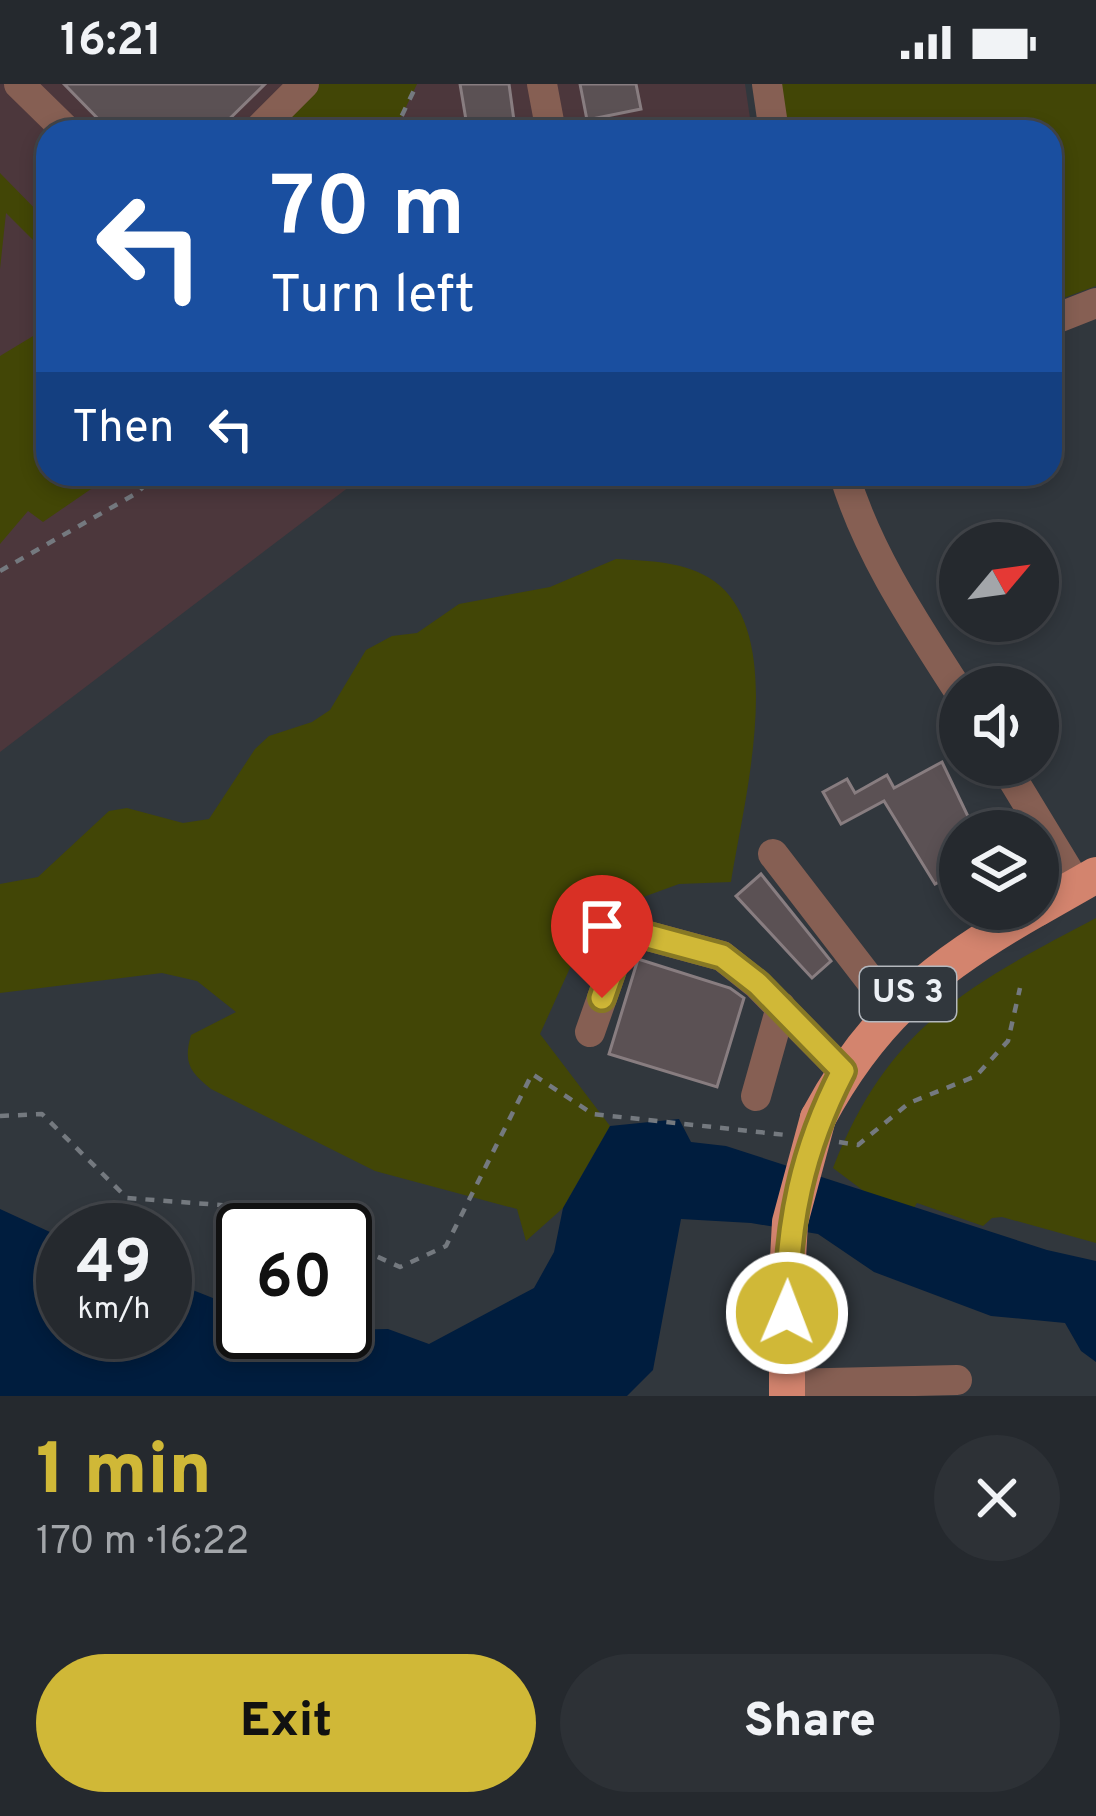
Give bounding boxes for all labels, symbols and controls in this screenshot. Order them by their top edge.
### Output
text: 16:21 [60,14,162,71]
text: 70 m [270,159,465,265]
icon: left [72,168,228,324]
text: Turn left [270,263,475,332]
icon: left [198,396,264,462]
text: Then [72,401,174,458]
north arrow [939,522,1059,642]
map controls [939,522,1059,930]
button: sound [939,666,1059,786]
button: layers [939,810,1059,930]
pin [551,875,653,998]
icon: arrive [569,893,635,959]
road number: US 3 [860,967,956,1021]
speed limit sign: 60 [216,1203,372,1359]
text: 49 [76,1228,152,1304]
position arrow [724,1250,850,1376]
text: km/h [78,1292,150,1329]
text: 1 min [36,1428,212,1520]
button: close [934,1435,1060,1561]
text: 170 m · 16:22 [36,1519,250,1568]
button: Exit [36,1654,536,1792]
button: Share [560,1654,1060,1792]

